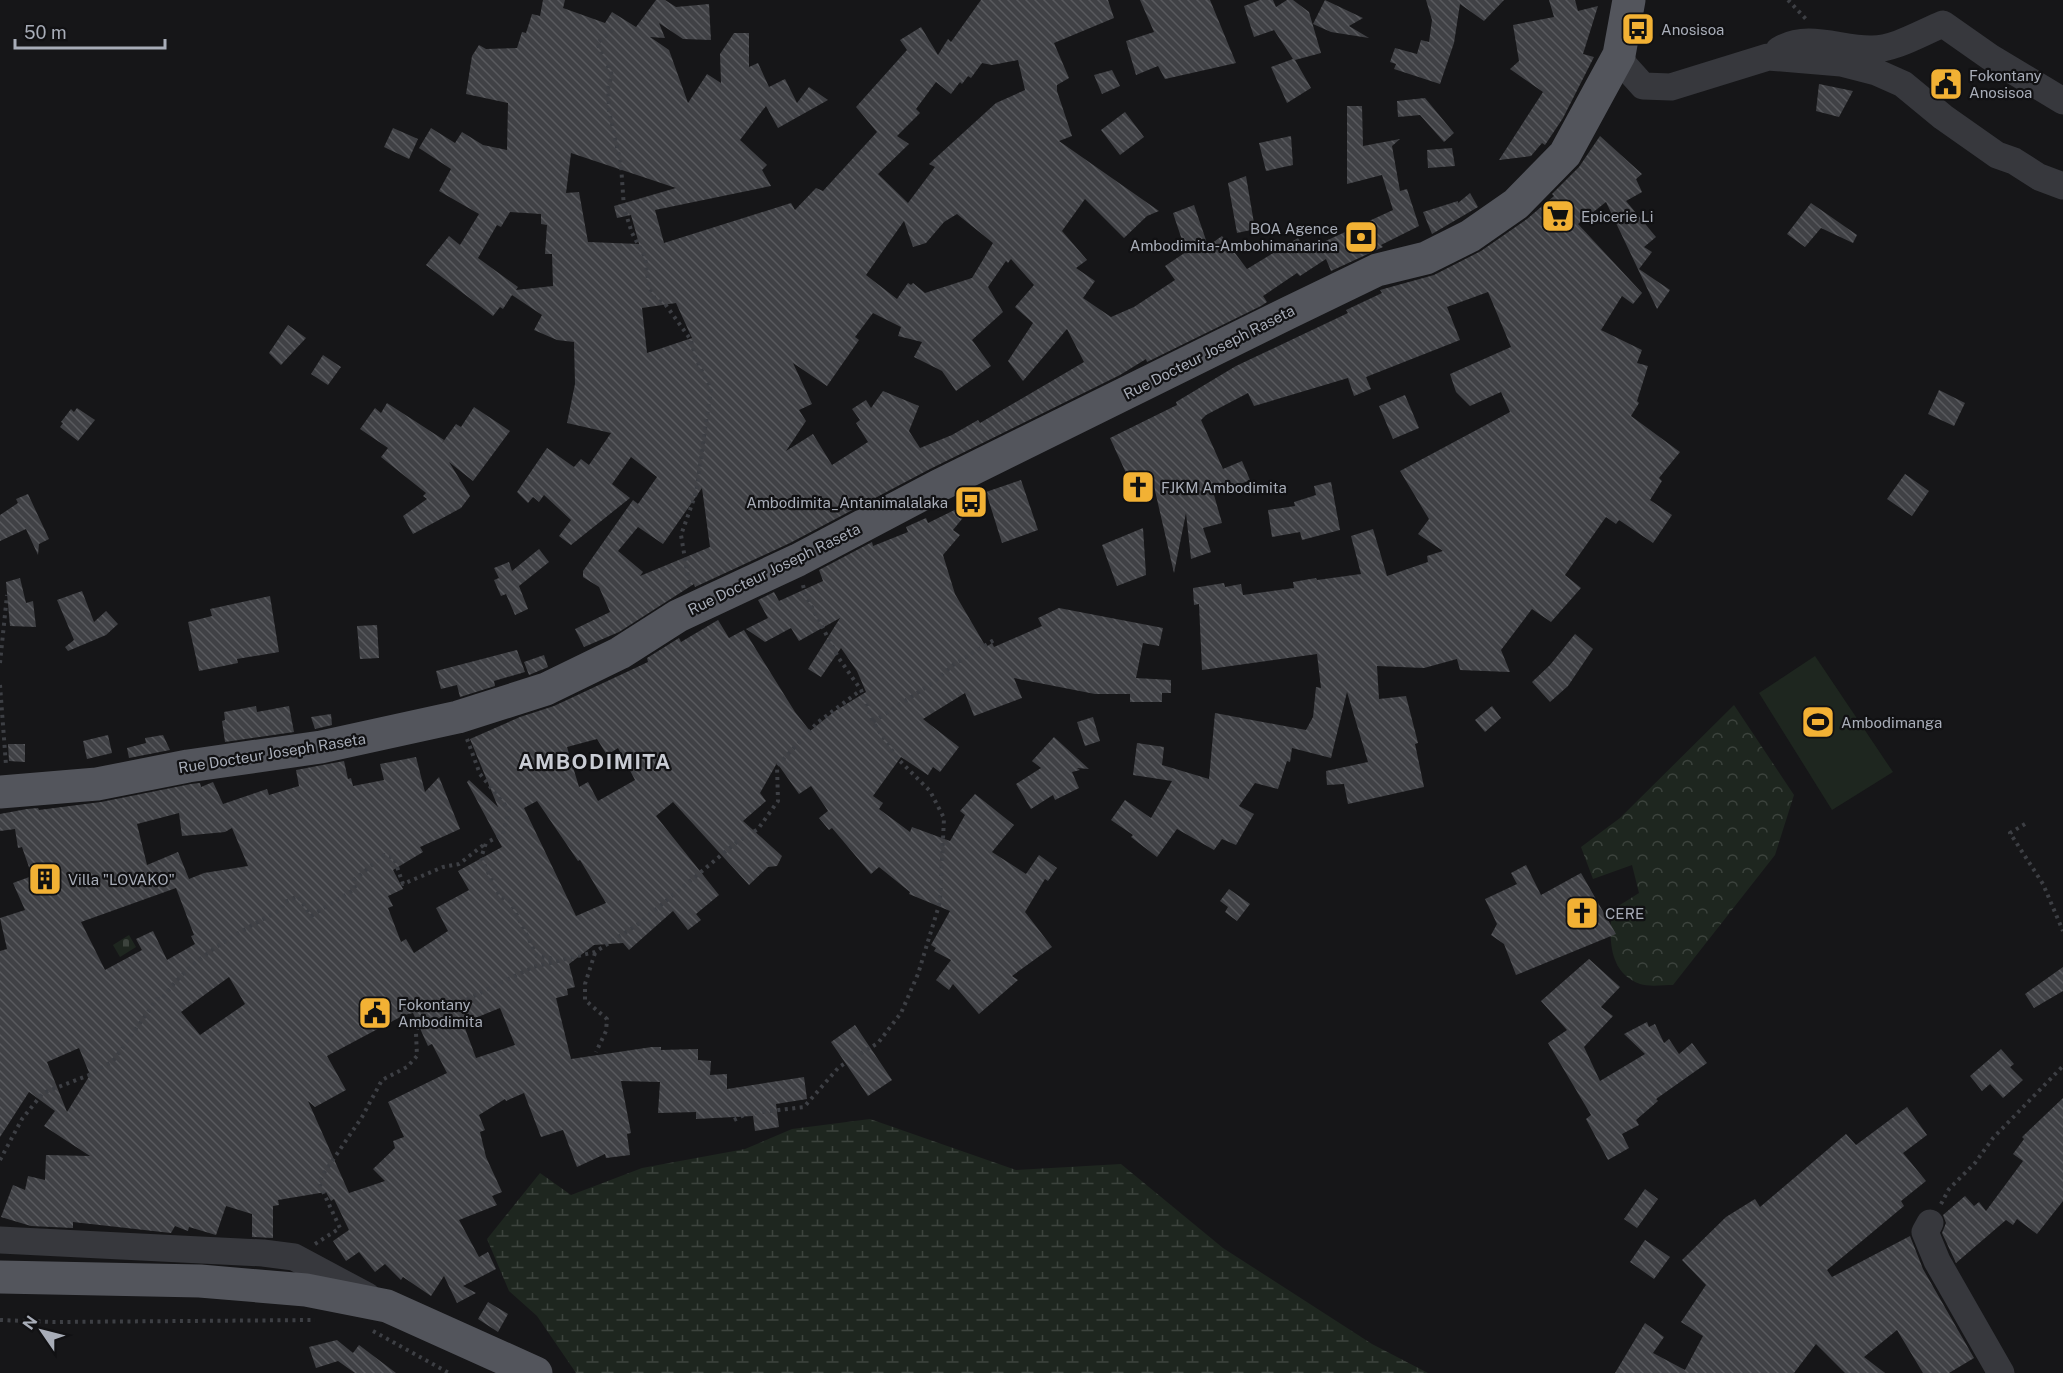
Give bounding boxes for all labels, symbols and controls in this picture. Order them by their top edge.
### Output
bus stop icon: Anosisoa [1620,11,1656,47]
scale bar [15,12,165,50]
place label: Anosisoa [1661,21,1724,38]
text: 50 m [24,22,67,43]
public building icon: Fokontany Anosisoa [1928,66,1964,102]
place label: Fokontany Anosisoa [1969,67,2042,101]
supermarket icon: Epicerie Li [1540,198,1576,234]
place label: Epicerie Li [1581,208,1653,225]
bank icon: BOA Agence Ambodimita-Ambohimanarina [1343,219,1379,255]
place label: BOA Agence Ambodimita-Ambohimanarina [1130,220,1338,254]
street label: Rue Docteur Joseph Raseta [1121,301,1297,403]
church icon: FJKM Ambodimita [1120,469,1156,505]
place label: FJKM Ambodimita [1161,479,1287,496]
bus stop icon: Ambodimita_Antanimalalaka [953,484,989,520]
place label: Ambodimita_Antanimalalaka [746,494,948,511]
street label: Rue Docteur Joseph Raseta [685,520,863,618]
sports icon: Ambodimanga [1800,704,1836,740]
place label: Ambodimanga [1841,714,1942,731]
street label: Rue Docteur Joseph Raseta [177,730,367,776]
district label: AMBODIMITA [518,749,672,774]
building icon: Villa "LOVAKO" [27,861,63,897]
place label: Villa "LOVAKO" [68,871,175,888]
church icon: CERE [1564,895,1600,931]
place label: CERE [1605,905,1644,922]
public building icon: Fokontany Ambodimita [357,995,393,1031]
place label: Fokontany Ambodimita [398,996,483,1030]
north arrow [12,1301,72,1361]
text: N [19,1312,41,1333]

